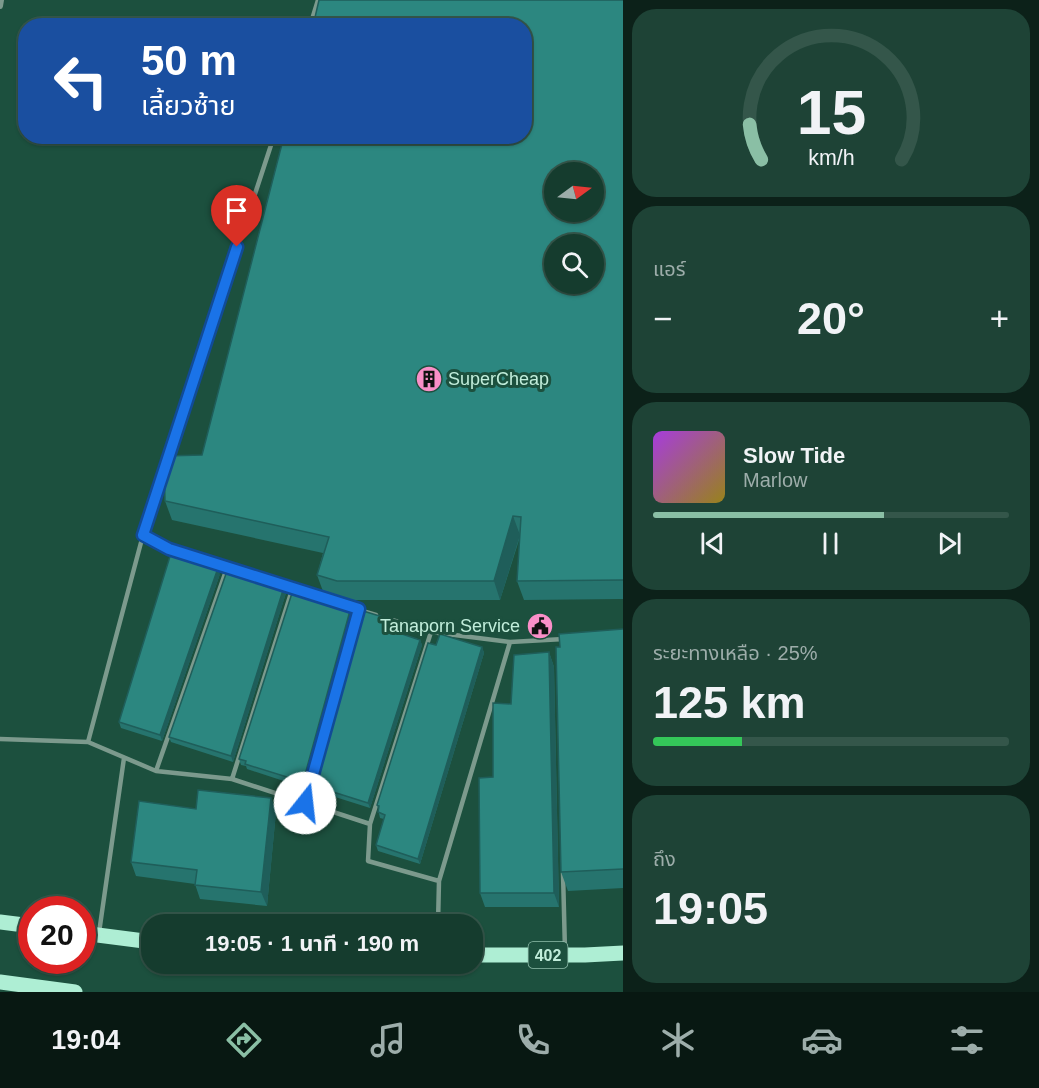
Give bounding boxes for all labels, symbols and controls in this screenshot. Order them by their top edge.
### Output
text: 50 m [141,37,237,84]
icon: left [42,42,120,120]
text: 15 [796,78,866,147]
text: เลี้ยวซ้าย [141,91,235,121]
text: km/h [808,146,854,170]
north arrow [544,162,604,222]
map controls [544,162,604,294]
pin [211,185,262,247]
icon: arrive [220,194,253,227]
button: search [544,234,604,294]
text: แอร์ [653,258,685,280]
text: 20° [797,293,865,344]
text: − [653,300,672,337]
text: + [990,300,1009,337]
building icon: SuperCheap [414,364,444,394]
place label: SuperCheap [448,369,549,389]
text: Slow Tide [743,443,845,468]
text: Marlow [743,469,807,491]
icon: previous [696,527,729,560]
icon: pause [814,527,847,560]
icon: next [933,527,966,560]
public building icon: Tanaporn Service [525,611,555,641]
place label: Tanaporn Service [380,616,520,636]
text: ระยะทางเหลือ · 25% [653,642,818,664]
text: 125 km [653,677,806,728]
position arrow [273,771,337,835]
text: ถึง [653,848,676,870]
text: 19:05 [653,883,768,934]
speed limit sign: 20 [18,896,96,974]
text: 19:05 · 1 นาที · 190 m [205,931,419,956]
road number: 402 [528,942,568,968]
icon: directions [223,1019,265,1061]
icon: music [367,1019,409,1061]
icon: phone [512,1019,554,1061]
icon: climate [657,1019,699,1061]
icon: car [801,1019,843,1061]
icon: filters [946,1019,988,1061]
text: 19:04 [51,1025,120,1055]

